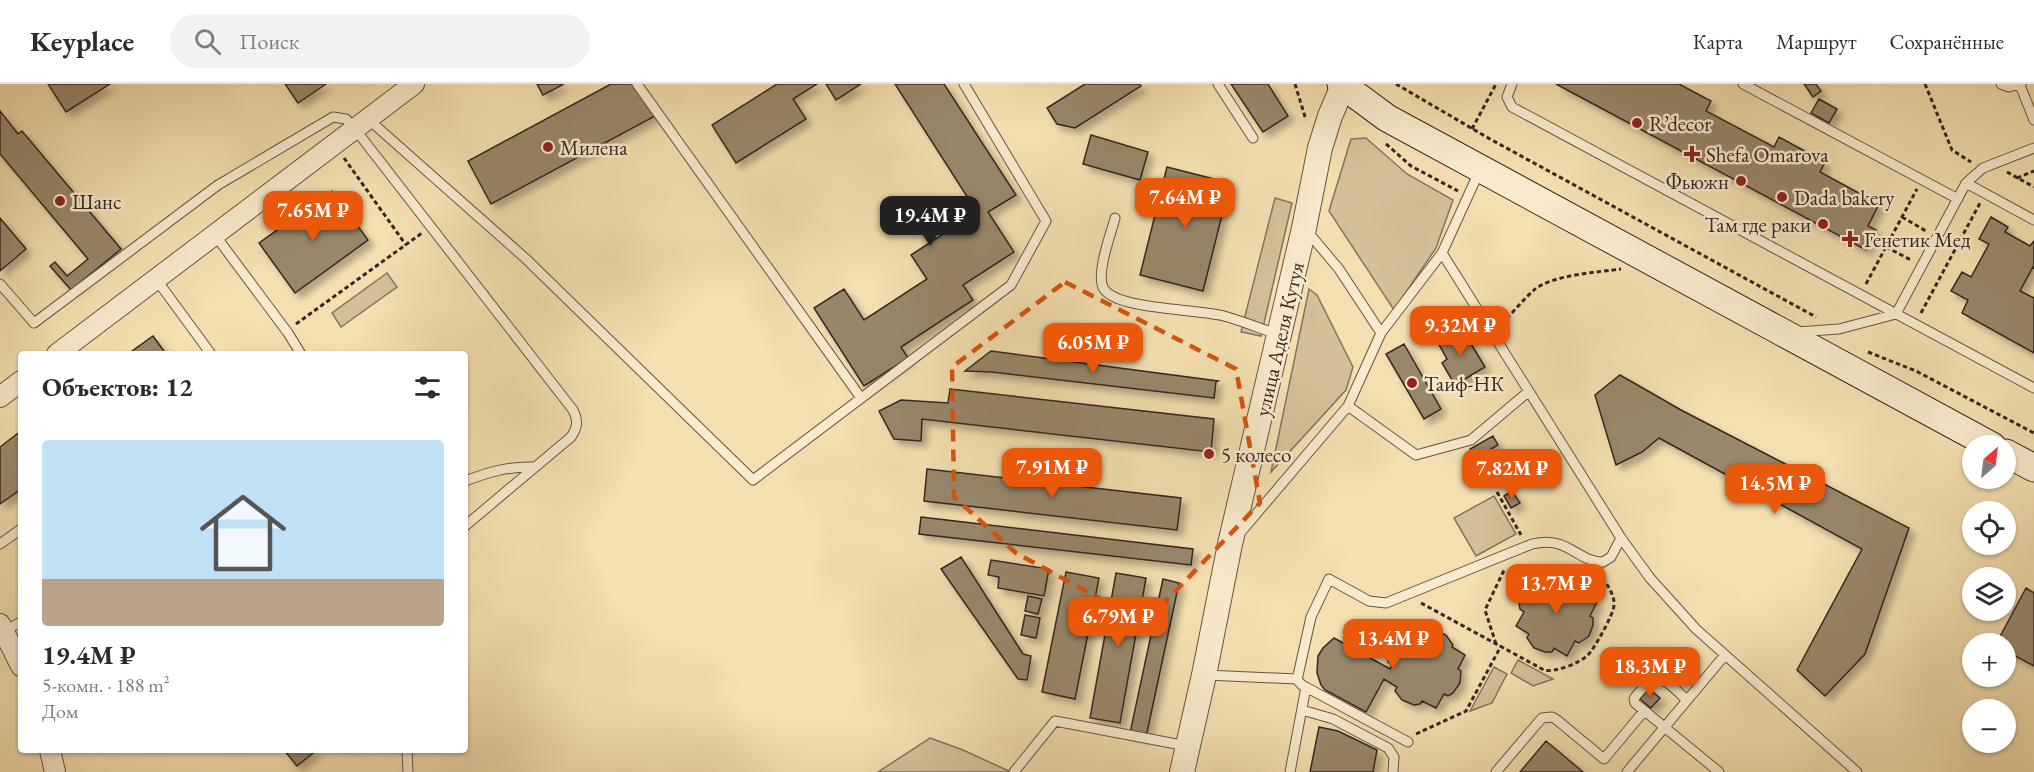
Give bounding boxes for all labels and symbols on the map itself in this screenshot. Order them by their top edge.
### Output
place label: R’decor [1649,110,1711,137]
marker: R’decor [1630,116,1644,130]
place label: Милена [560,134,628,161]
marker: Милена [541,140,555,154]
place label: Shefa Omarova [1706,141,1829,168]
marker: Shefa Omarova [1683,145,1701,163]
place label: Фьюжн [1666,168,1729,195]
marker: Фьюжн [1734,174,1748,188]
pin: 7.64M ₽ [1130,178,1240,229]
place label: Dada bakery [1794,184,1895,211]
place label: Шанс [72,188,122,215]
marker: Dada bakery [1775,190,1789,204]
pin: 7.65M ₽ [258,191,368,242]
marker: Шанс [53,194,67,208]
pin: 19.4M ₽ [875,196,985,247]
place label: Там где раки [1704,211,1811,238]
marker: Там где раки [1816,217,1830,231]
place label: Генетик Мед [1864,226,1971,253]
marker: Генетик Мед [1841,230,1859,248]
street label: улица Аделя Кутуя [1248,259,1310,419]
pin: 9.32M ₽ [1405,306,1515,357]
pin: 6.05M ₽ [1038,323,1148,374]
place label: Таиф-НК [1424,370,1504,397]
marker: Таиф-НК [1405,376,1419,390]
north arrow [1962,435,2016,489]
place label: 5 колесо [1221,441,1291,468]
marker: 5 колесо [1202,447,1216,461]
pin: 7.91M ₽ [997,448,1107,499]
pin: 7.82M ₽ [1457,449,1567,500]
pin: 14.5M ₽ [1720,464,1830,515]
pin: 13.7M ₽ [1501,564,1611,615]
pin: 6.79M ₽ [1063,597,1173,648]
pin: 13.4M ₽ [1338,619,1448,670]
pin: 18.3M ₽ [1595,647,1705,698]

